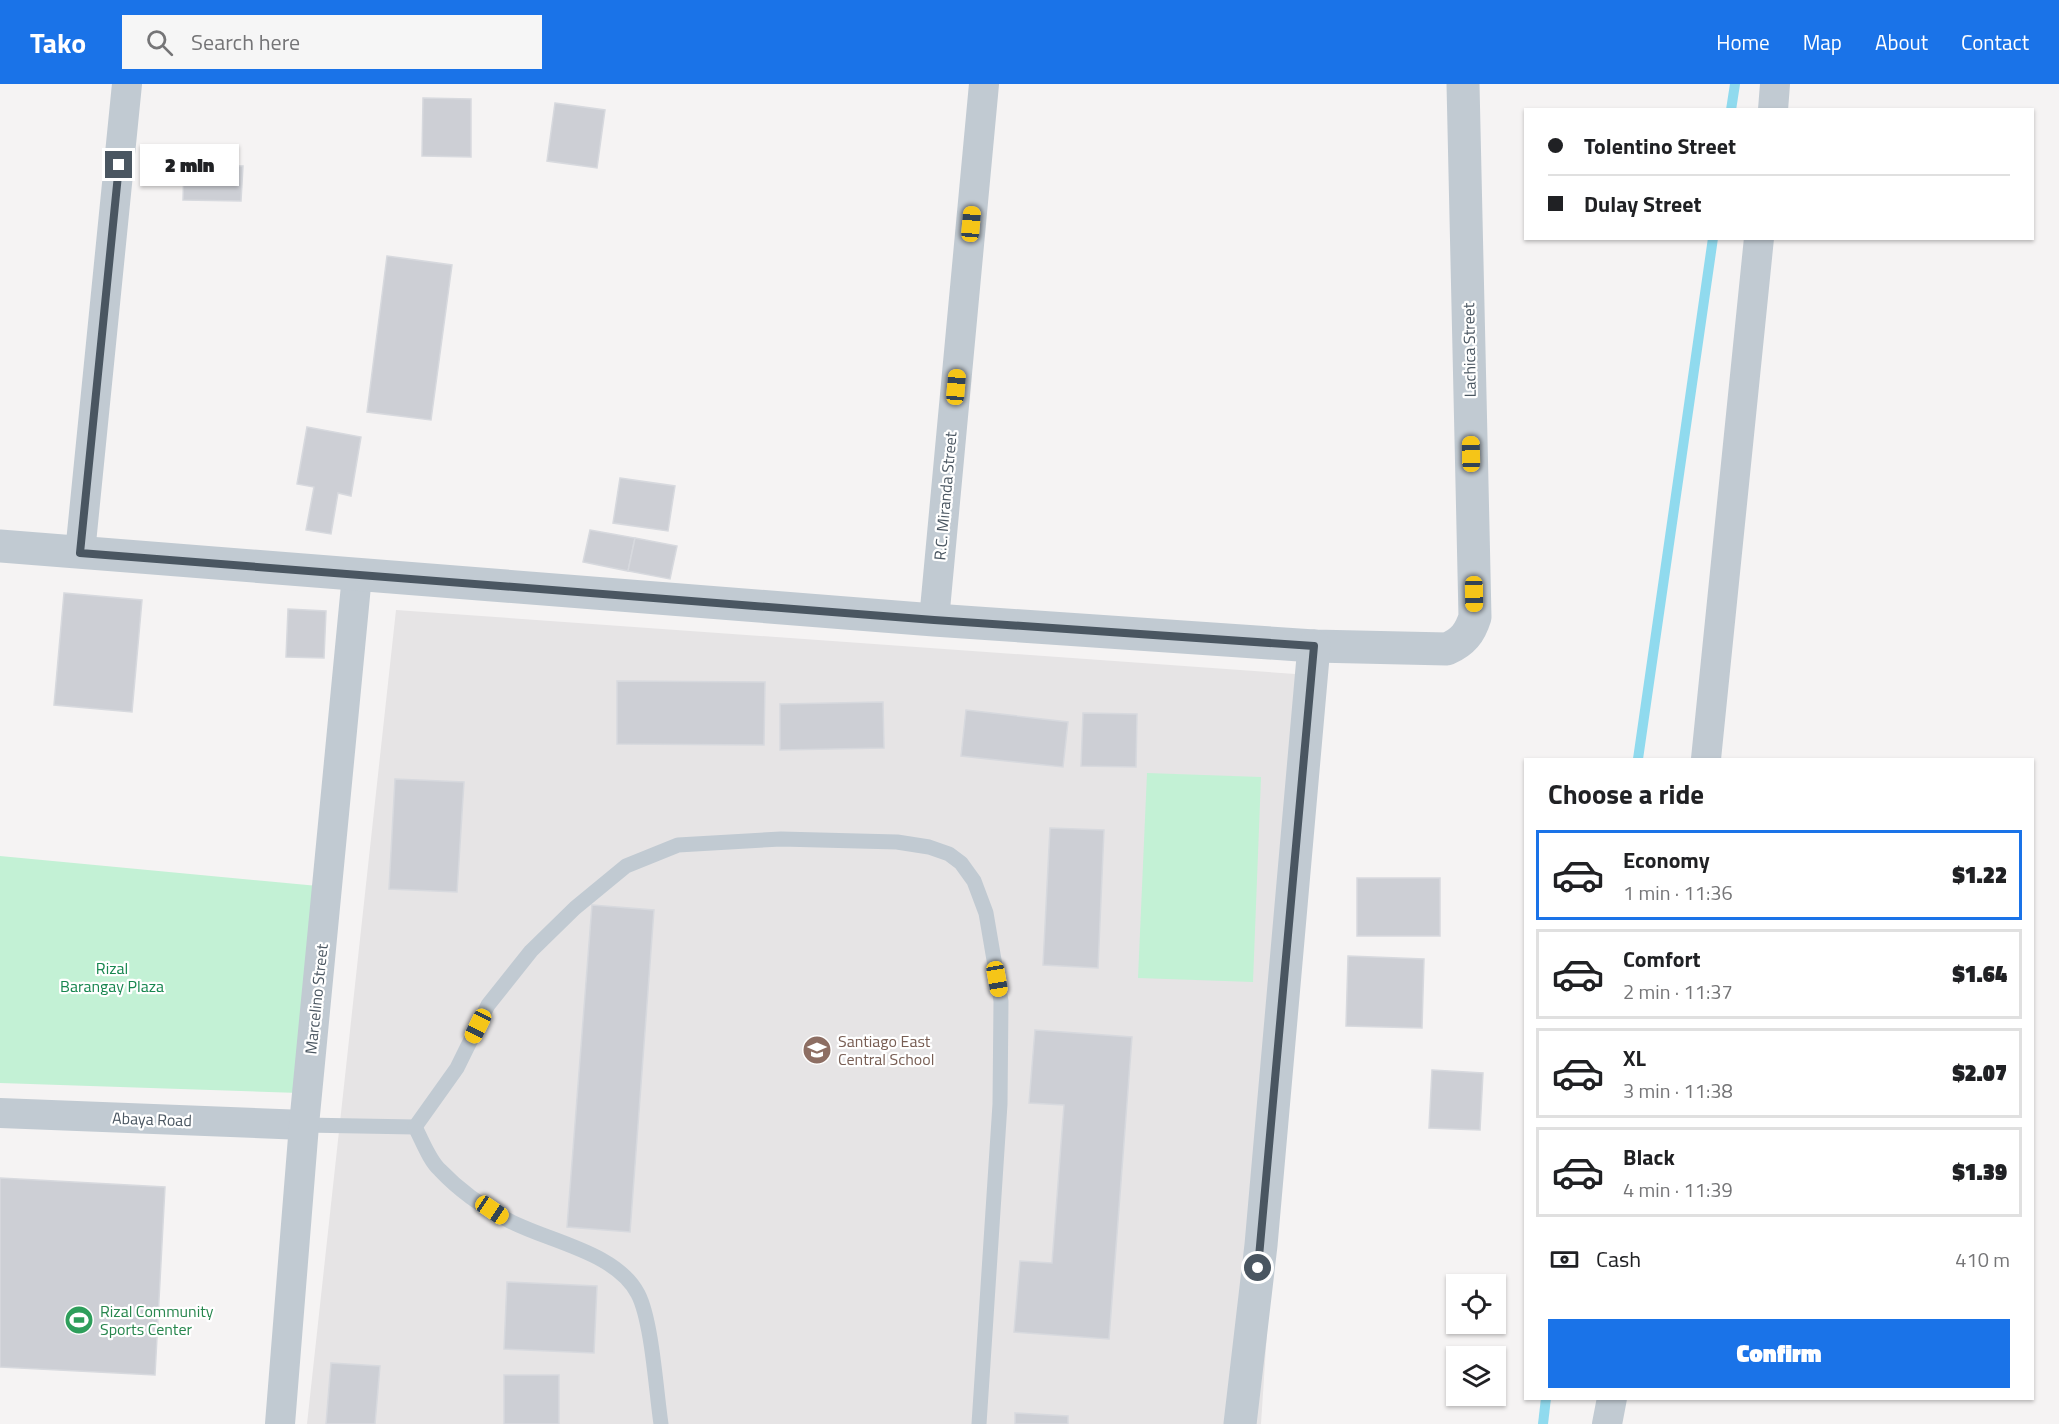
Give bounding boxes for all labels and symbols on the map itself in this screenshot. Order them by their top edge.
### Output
callout: 2 min [140,144,239,186]
route end [105,151,132,178]
car [960,205,982,243]
street label: Lachica Street [1456,302,1482,397]
car [945,368,967,406]
street label: R.C. Miranda Street [927,430,963,561]
car [1462,436,1480,472]
car [1465,576,1483,612]
street label: Marcelino Street [298,942,334,1055]
park label: Rizal Barangay Plaza [60,956,164,998]
car [985,960,1009,998]
car [462,1006,494,1046]
place label: Santiago East Central School [838,1029,934,1071]
school or university icon: Santiago East Central School [801,1034,833,1066]
street label: Abaya Road [112,1106,192,1132]
car [472,1192,512,1228]
route start [1244,1254,1271,1281]
place label: Rizal Community Sports Center [100,1299,214,1341]
sports icon: Rizal Community Sports Center [63,1304,95,1336]

